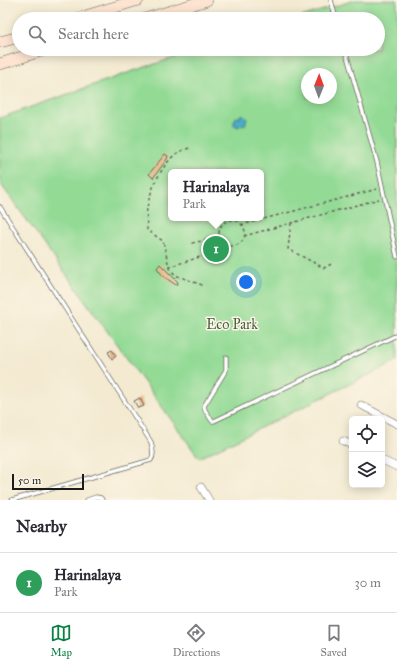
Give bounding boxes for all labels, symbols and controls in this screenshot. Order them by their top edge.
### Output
search box [12,12,385,56]
icon: search [26,23,48,45]
text: Search here [58,25,129,43]
north arrow [301,68,337,104]
popup [168,169,264,221]
text: Harinalaya [182,178,250,196]
text: Park [182,196,206,212]
pin: 1 [203,234,229,264]
your location [236,272,256,292]
park label: Eco Park [206,316,258,333]
map controls [349,416,385,488]
button: locate [349,416,385,452]
button: layers [349,452,385,488]
scale bar [12,472,84,491]
text: 50 m [18,474,41,487]
text: Nearby [16,516,67,537]
text: Harinalaya [54,566,121,584]
text: 1 [26,575,32,591]
text: 30 m [355,575,381,591]
text: Park [54,584,78,600]
tab: Map [50,622,72,659]
tab: Directions [173,622,220,659]
tab: Saved [321,622,347,659]

